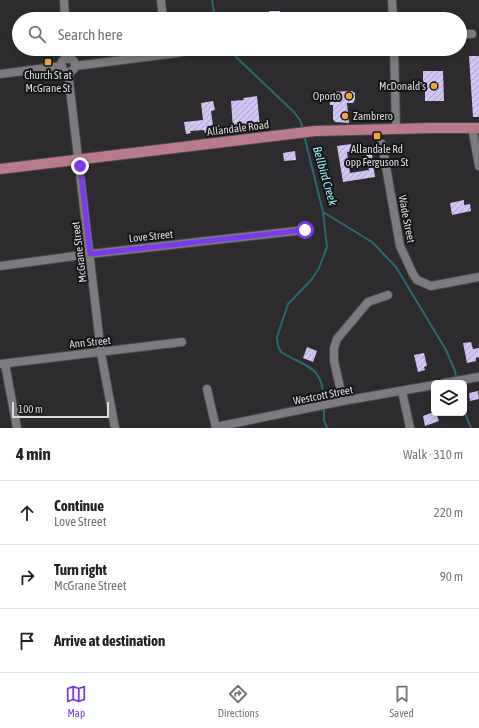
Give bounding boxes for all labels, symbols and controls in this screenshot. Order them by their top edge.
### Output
search box [12,12,467,56]
icon: search [26,23,48,45]
text: Search here [58,26,123,43]
marker: Church St at McGrane St [43,57,53,67]
place label: Church St at McGrane St [24,69,72,94]
place label: McDonald's [379,80,426,92]
marker: McDonald's [429,81,439,91]
place label: Oporto [313,90,341,102]
marker: Oporto [344,91,354,101]
place label: Zambrero [353,110,393,122]
marker: Zambrero [340,111,350,121]
street label: Allandale Road [206,118,270,138]
marker: Allandale Rd opp Ferguson St [372,131,382,141]
place label: Allandale Rd opp Ferguson St [346,143,408,168]
water label: Bellbird Creek [310,145,340,208]
route end [71,157,89,175]
street label: Wade Street [396,194,418,244]
street label: McGrane Street [69,221,89,283]
route start [296,221,314,239]
street label: Love Street [128,228,174,244]
street label: Ann Street [69,334,111,350]
map controls [431,380,467,416]
button: layers [431,380,467,416]
street label: Westcott Street [292,383,354,407]
scale bar [12,400,109,419]
text: 100 m [18,403,43,415]
text: 4 min [16,444,51,464]
text: Walk · 310 m [403,447,463,462]
text: Continue [54,497,104,514]
icon: ahead [16,502,38,524]
text: 220 m [434,505,463,520]
text: Love Street [54,514,106,529]
text: Turn right [54,561,107,578]
icon: right [16,566,38,588]
text: 90 m [440,569,463,584]
text: McGrane Street [54,578,127,593]
icon: arrive [16,630,38,652]
text: Arrive at destination [54,632,165,649]
tab: Map [65,683,87,719]
tab: Directions [218,683,259,719]
tab: Saved [389,683,414,719]

